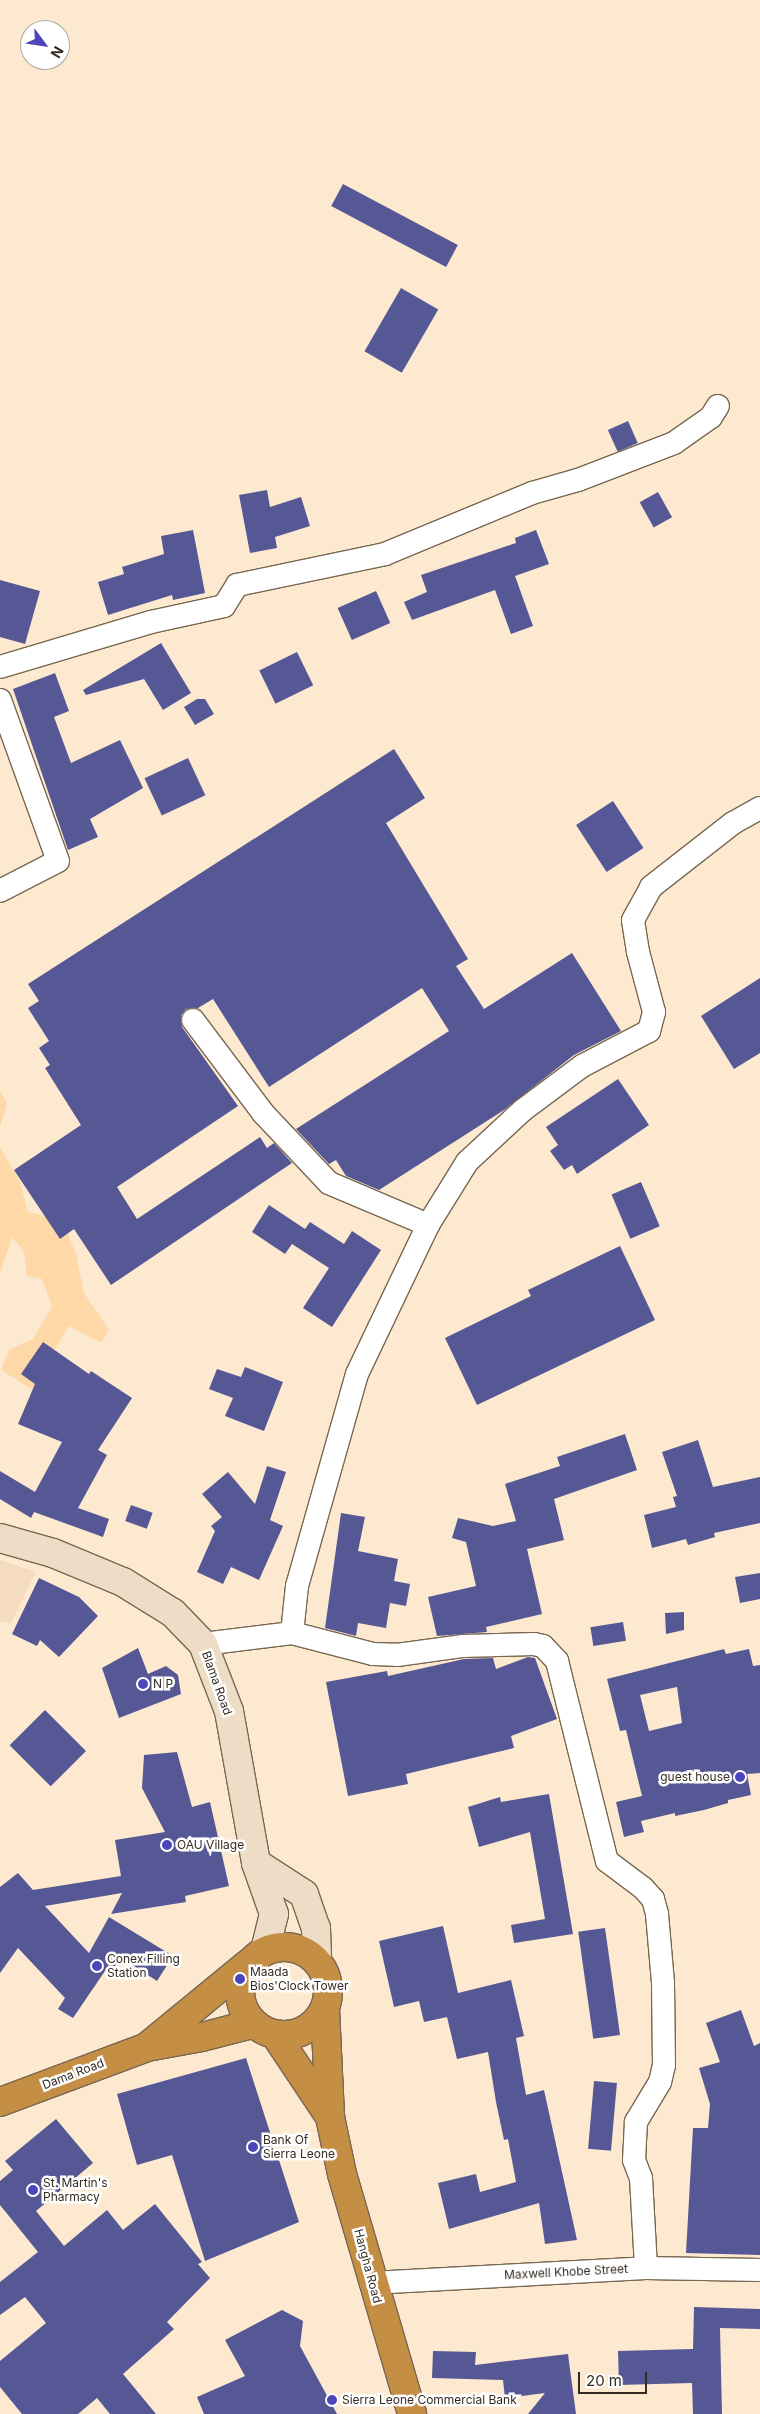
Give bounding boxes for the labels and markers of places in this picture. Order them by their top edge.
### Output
place label: N P [153,1677,173,1691]
marker: N P [137,1678,149,1690]
place label: guest house [660,1770,730,1784]
marker: guest house [734,1771,746,1783]
place label: OAU Village [177,1838,244,1852]
marker: OAU Village [161,1839,173,1851]
place label: Conex Filling Station [107,1952,180,1980]
marker: Conex Filling Station [91,1960,103,1972]
place label: Maada Bios'Clock Tower [250,1965,348,1993]
marker: Maada Bios'Clock Tower [234,1973,246,1985]
place label: Bank Of Sierra Leone [263,2133,335,2161]
marker: Bank Of Sierra Leone [247,2141,259,2153]
place label: St. Martin's Pharmacy [43,2176,108,2204]
marker: St. Martin's Pharmacy [27,2184,39,2196]
place label: Sierra Leone Commercial Bank [342,2393,517,2407]
marker: Sierra Leone Commercial Bank [326,2394,338,2406]

